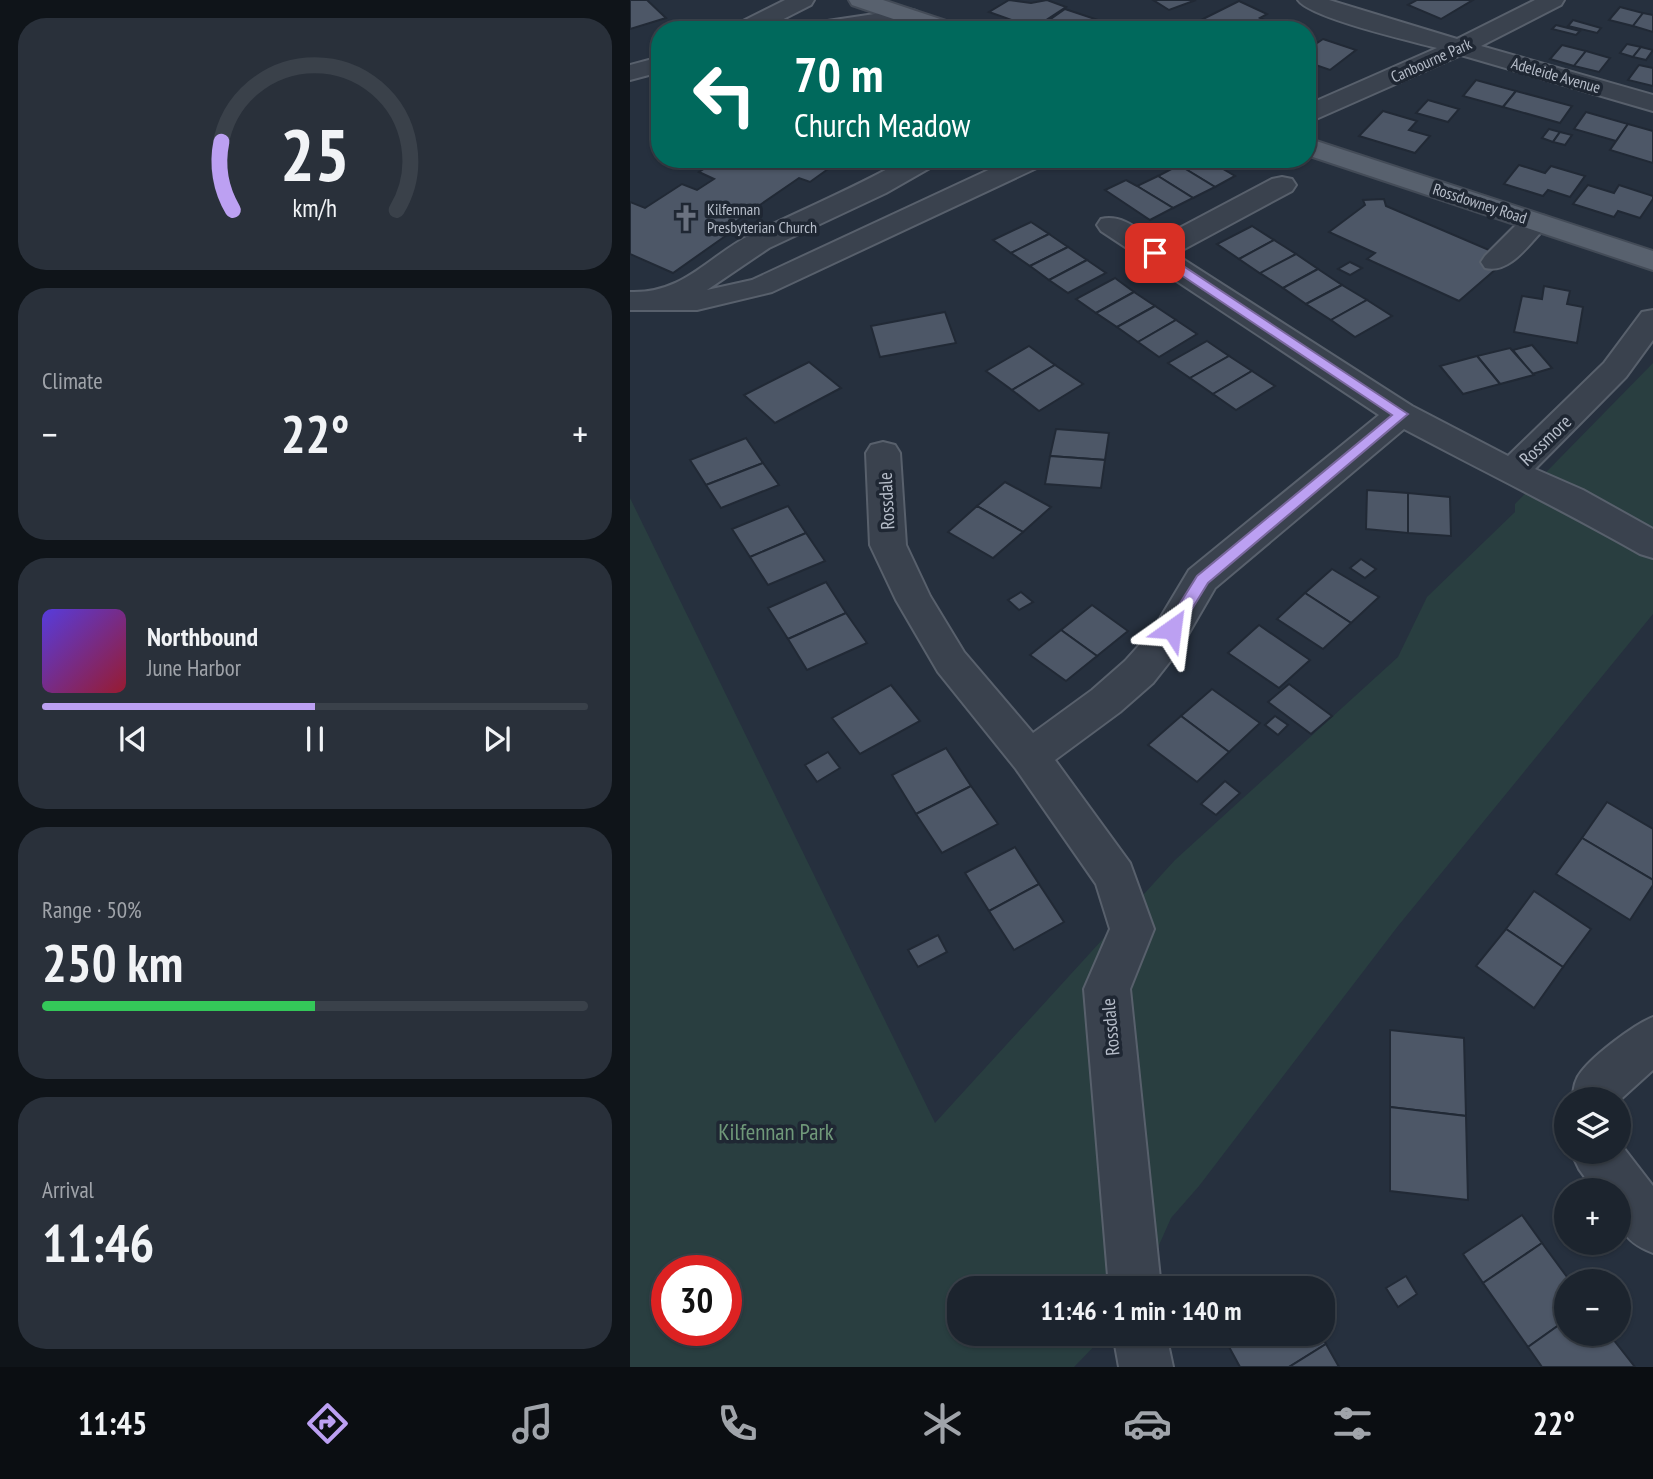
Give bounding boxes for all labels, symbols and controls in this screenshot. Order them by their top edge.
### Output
street label: Canbourne Park [1387,33,1475,87]
text: 70 m [794,42,883,106]
icon: left [679,49,770,140]
street label: Adeleide Avenue [1509,53,1603,97]
text: Church Meadow [794,104,970,146]
text: 25 [280,106,350,200]
street label: Rossdowney Road [1431,178,1530,228]
text: km/h [293,192,337,224]
place label: Kilfennan Presbyterian Church [707,199,817,237]
church icon: Kilfennan Presbyterian Church [671,203,701,233]
pin [1125,223,1185,283]
icon: arrive [1136,234,1174,272]
text: Climate [42,366,103,395]
text: 22° [281,400,349,467]
text: − [42,409,58,458]
text: + [572,409,588,458]
street label: Rossmore [1514,409,1576,471]
street label: Rossdale [873,471,899,530]
position arrow [1135,592,1209,666]
text: Northbound [147,620,258,653]
text: June Harbor [147,653,241,682]
icon: previous [114,720,152,758]
icon: pause [296,720,334,758]
icon: next [478,720,516,758]
text: Range · 50% [42,895,142,924]
text: 250 km [42,929,183,996]
street label: Rossdale [1096,997,1124,1057]
map controls [1554,1087,1631,1346]
button: layers [1554,1087,1631,1164]
park label: Kilfennan Park [718,1117,834,1146]
text: Arrival [42,1175,94,1204]
button: + [1554,1178,1631,1255]
text: 11:46 [42,1209,154,1276]
speed limit sign: 30 [651,1255,742,1346]
button: − [1554,1269,1631,1346]
text: 11:46 · 1 min · 140 m [1041,1294,1241,1327]
icon: directions [303,1399,352,1448]
icon: music [508,1399,557,1448]
icon: phone [713,1399,762,1448]
icon: climate [918,1399,967,1448]
icon: car [1123,1399,1172,1448]
icon: filters [1328,1399,1377,1448]
text: 11:45 [78,1402,147,1444]
text: 22° [1533,1402,1575,1444]

